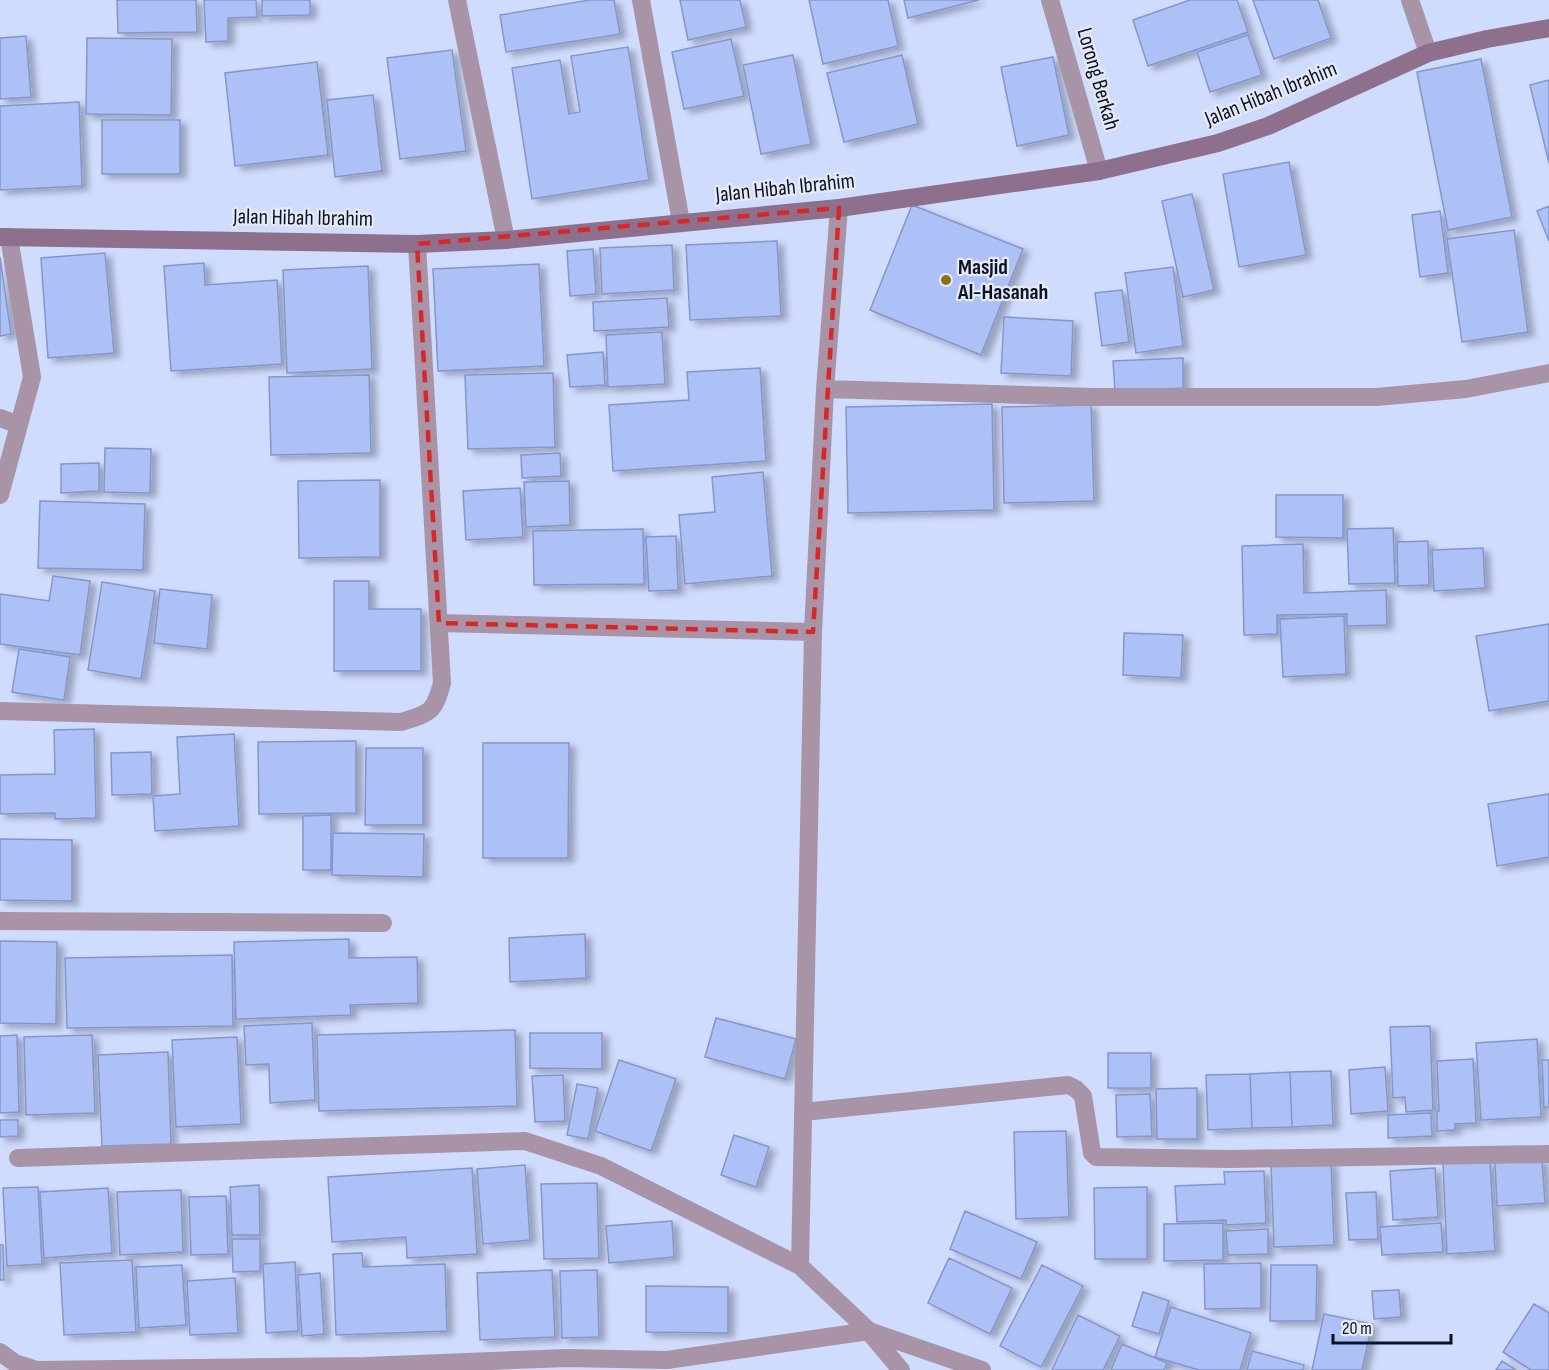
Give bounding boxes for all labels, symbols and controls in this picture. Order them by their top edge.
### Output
street label: Lorong Berkah [1071,25,1125,133]
street label: Jalan Hibah Ibrahim [1200,55,1341,133]
street label: Jalan Hibah Ibrahim [713,167,856,209]
street label: Jalan Hibah Ibrahim [232,203,373,233]
place label: Masjid Al-Hasanah [957,254,1048,306]
marker: Masjid Al-Hasanah [939,273,953,287]
scale bar [1333,1307,1452,1345]
text: 20 m [1342,1318,1372,1339]

